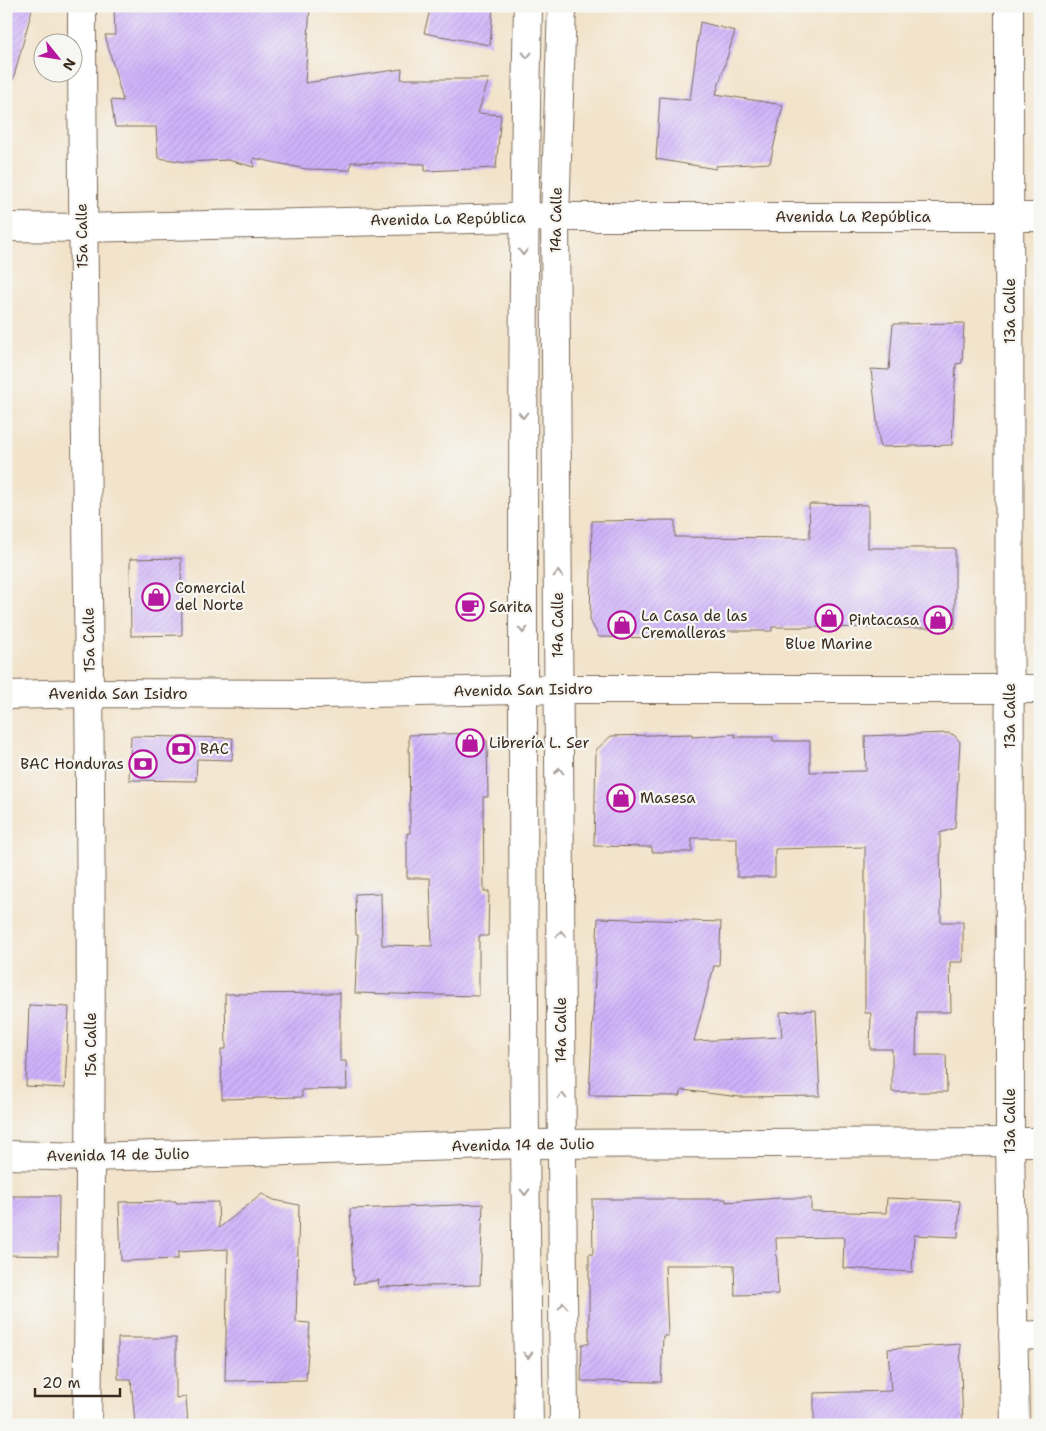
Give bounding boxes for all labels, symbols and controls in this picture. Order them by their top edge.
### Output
north arrow [32,32,82,82]
one-way arrow [522,52,532,59]
text: N [59,55,80,74]
street label: 14a Calle [545,187,567,253]
street label: 15a Calle [71,203,93,269]
street label: Avenida La República [775,207,931,227]
street label: Avenida La República [370,208,527,230]
one-way arrow [518,249,528,257]
street label: 13a Calle [1000,278,1020,344]
one-way arrow [518,412,528,419]
one-way arrow [553,569,563,577]
place label: Comercial del Norte [175,578,246,615]
shop icon: Comercial del Norte [141,582,171,612]
cafe icon: Sarita [455,592,485,622]
street label: 14a Calle [548,592,568,658]
place label: Sarita [489,597,533,617]
shop icon: Blue Marine [814,603,844,633]
shop icon: Pintacasa [923,605,953,635]
place label: La Casa de las Cremalleras [641,606,748,643]
street label: 15a Calle [78,607,100,673]
shop icon: La Casa de las Cremalleras [607,610,637,640]
place label: Pintacasa [849,610,920,630]
one-way arrow [518,626,528,634]
place label: Blue Marine [785,634,873,654]
street label: Avenida San Isidro [453,679,593,701]
street label: 13a Calle [1000,683,1020,749]
street label: Avenida San Isidro [48,684,188,704]
shop icon: Librería L. Ser [455,728,485,758]
place label: Librería L. Ser [489,733,590,753]
bank icon: BAC [166,734,196,764]
place label: BAC [200,739,229,759]
bank icon: BAC Honduras [128,749,158,779]
place label: BAC Honduras [20,754,124,774]
one-way arrow [554,767,564,774]
shop icon: Masesa [606,783,636,813]
place label: Masesa [640,788,696,808]
one-way arrow [555,929,566,937]
street label: 14a Calle [551,997,571,1063]
street label: 15a Calle [81,1012,101,1078]
street label: 13a Calle [1000,1088,1020,1154]
one-way arrow [557,1092,567,1100]
street label: Avenida 14 de Julio [451,1134,595,1156]
street label: Avenida 14 de Julio [46,1144,190,1166]
one-way arrow [520,1189,530,1197]
one-way arrow [558,1302,568,1310]
one-way arrow [523,1352,533,1359]
scale bar [35,1366,120,1398]
text: 20 m [42,1373,81,1393]

